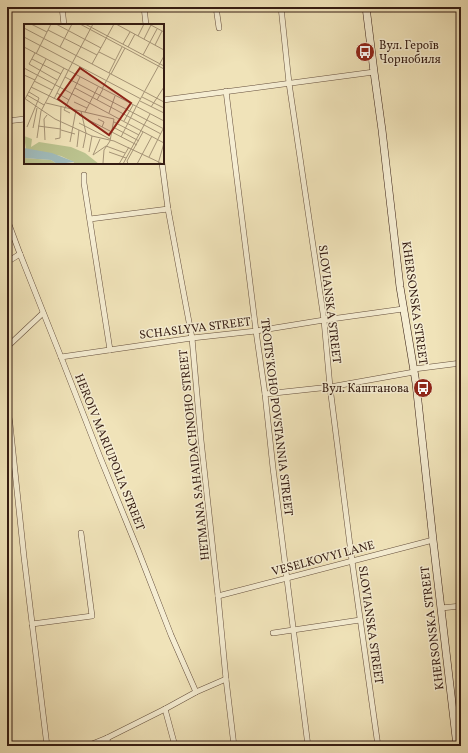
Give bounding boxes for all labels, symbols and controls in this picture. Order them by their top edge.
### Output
inset map [24,24,164,164]
place label: Вул. Героїв Чорнобиля [379,38,441,68]
bus stop icon: Вул. Героїв Чорнобиля [354,41,376,63]
street label: KHERSONSKA STREET [397,240,431,366]
street label: SLOVIANSKA STREET [314,244,344,364]
street label: SCHASLYVA STREET [139,314,252,344]
street label: TROITS'KOHO POVSTANNIA STREET [256,317,296,517]
street label: HETMANA SAHAIDACHNOHO STREET [176,349,214,561]
street label: HEROIV MARIUPOLIA STREET [70,372,148,533]
bus stop icon: Вул. Каштанова [412,377,434,399]
place label: Вул. Каштанова [322,381,409,397]
street label: VESELKOVYI LANE [270,538,377,580]
street label: SLOVIANSKA STREET [354,565,386,685]
street label: KHERSONSKA STREET [417,565,449,691]

